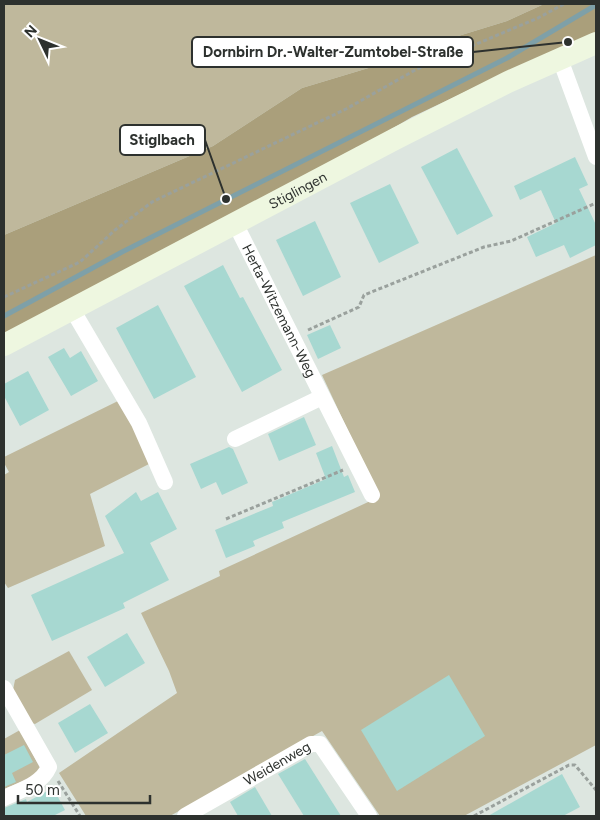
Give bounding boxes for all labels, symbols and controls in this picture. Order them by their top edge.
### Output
north arrow [15,15,65,65]
text: N [21,22,41,41]
callout: Dornbirn Dr.-Walter-Zumtobel-Straße [192,37,473,67]
text: Dornbirn Dr.-Walter-Zumtobel-Straße [203,43,464,61]
callout: Stiglbach [120,125,205,155]
text: Stiglbach [129,131,195,149]
street label: Stiglingen [266,168,330,213]
street label: Herta-Witzemann-Weg [239,241,320,380]
street label: Weidenweg [241,738,313,789]
scale bar [18,772,150,804]
text: 50 m [25,781,60,799]

